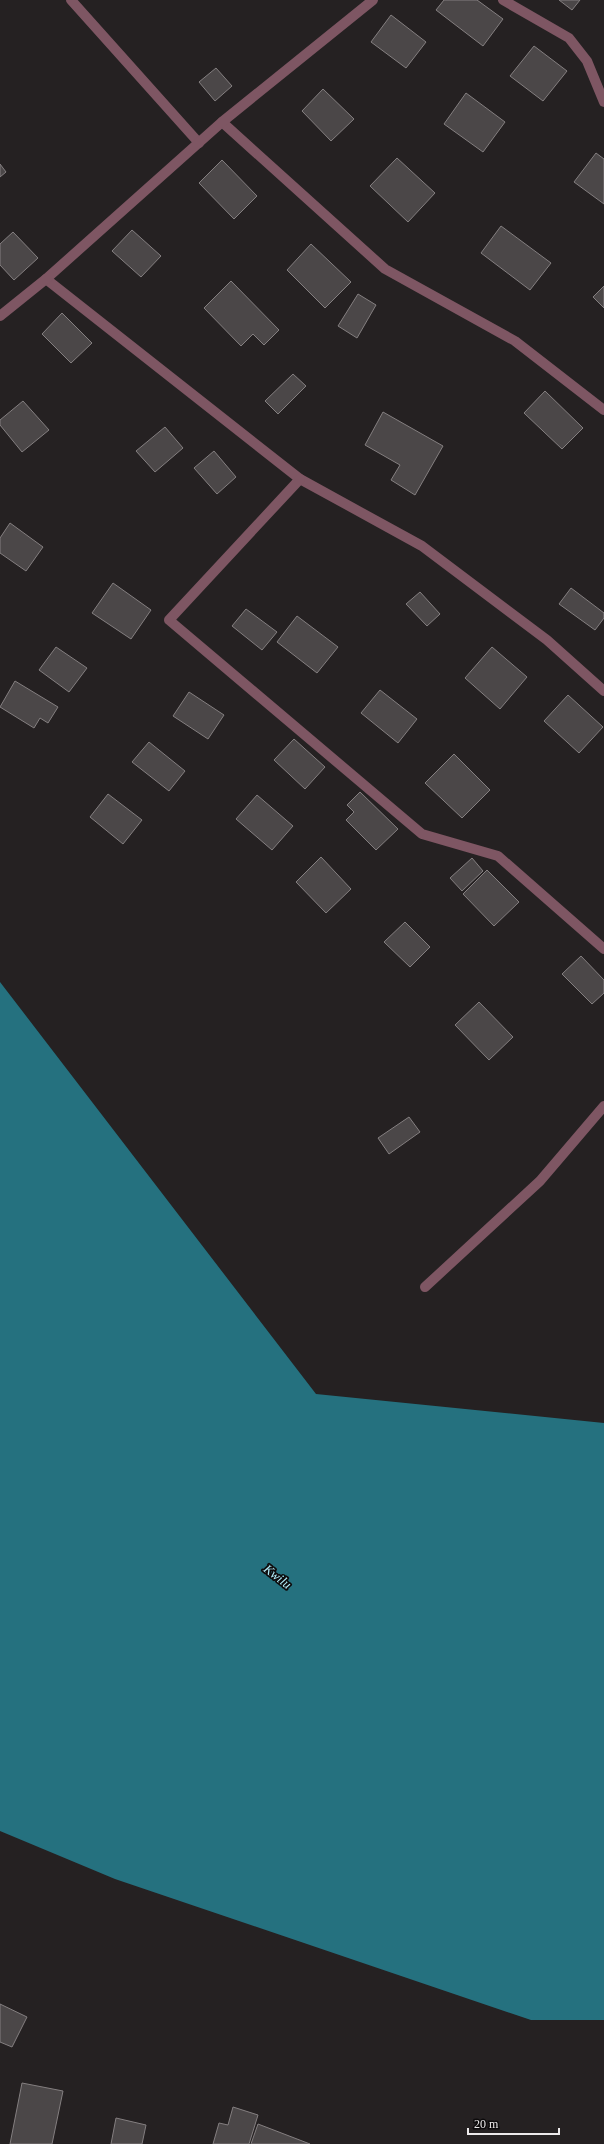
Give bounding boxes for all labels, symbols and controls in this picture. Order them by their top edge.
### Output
water label: Kwilu [260,1560,295,1592]
scale bar [468,2110,559,2136]
text: 20 m [474,2117,499,2131]

